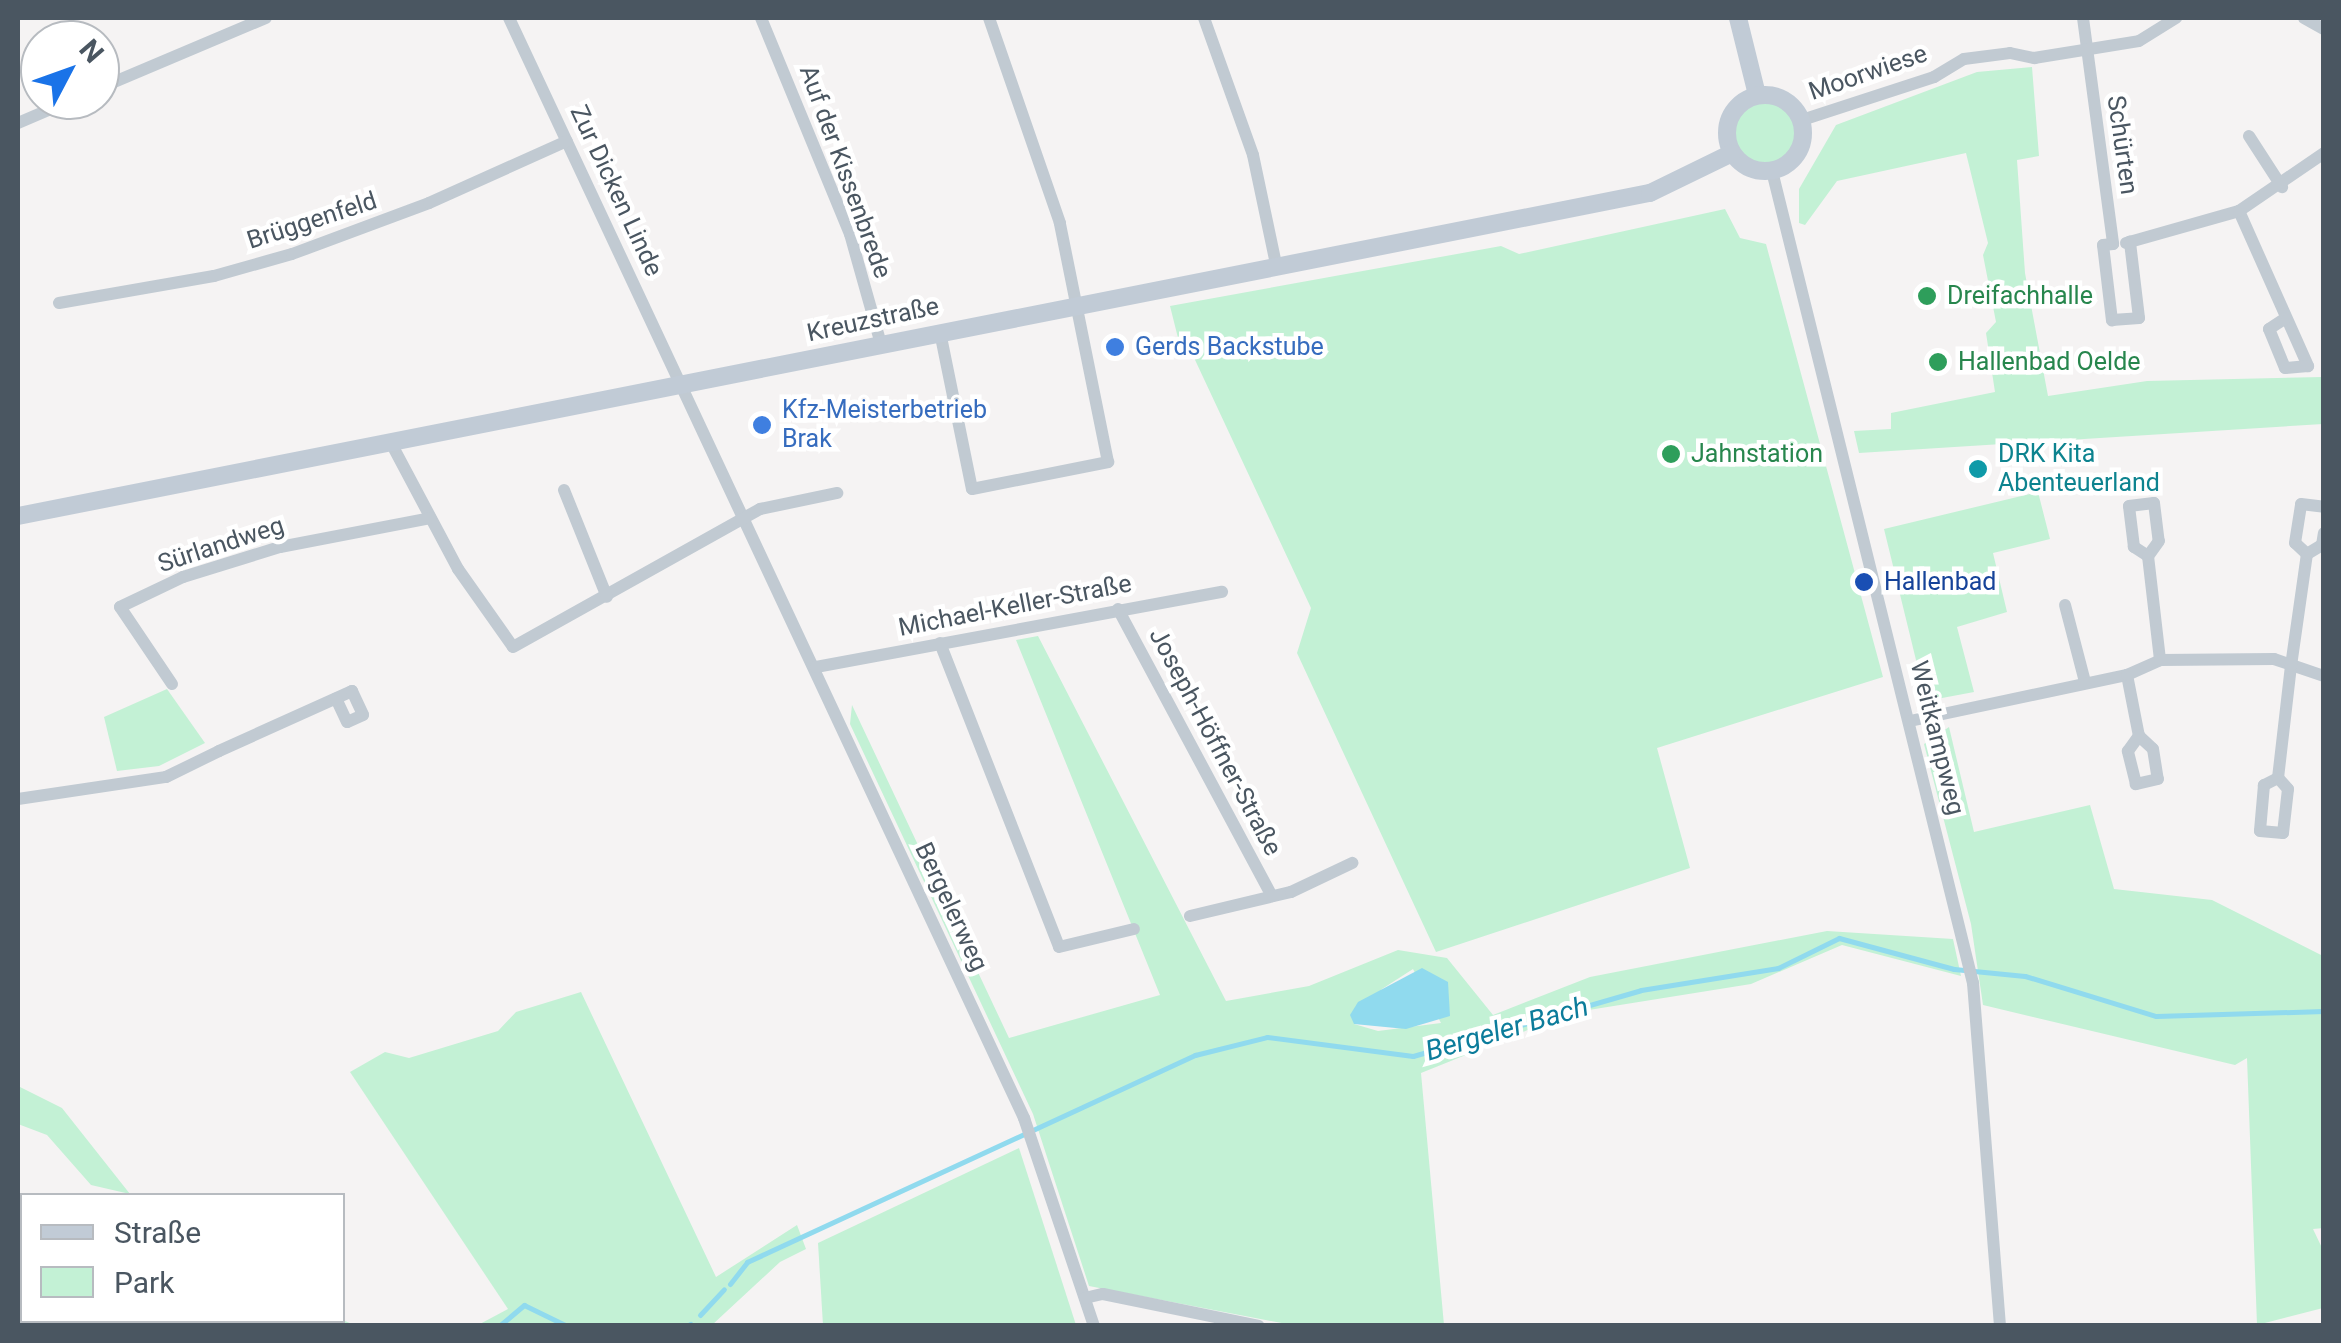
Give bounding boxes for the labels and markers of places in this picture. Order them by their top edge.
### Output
place label: Dreifachhalle [1947,281,2093,311]
marker: Dreifachhalle [1916,285,1938,307]
place label: Gerds Backstube [1135,332,1324,362]
marker: Gerds Backstube [1104,336,1126,358]
place label: Hallenbad Oelde [1958,347,2140,377]
marker: Hallenbad Oelde [1927,351,1949,373]
place label: Kfz-Meisterbetrieb Brak [782,396,987,455]
marker: Kfz-Meisterbetrieb Brak [751,414,773,436]
place label: Jahnstation [1691,439,1823,469]
place label: DRK Kita Abenteuerland [1998,440,2160,499]
marker: Jahnstation [1660,443,1682,465]
marker: DRK Kita Abenteuerland [1967,458,1989,480]
place label: Hallenbad [1884,567,1996,597]
marker: Hallenbad [1853,571,1875,593]

